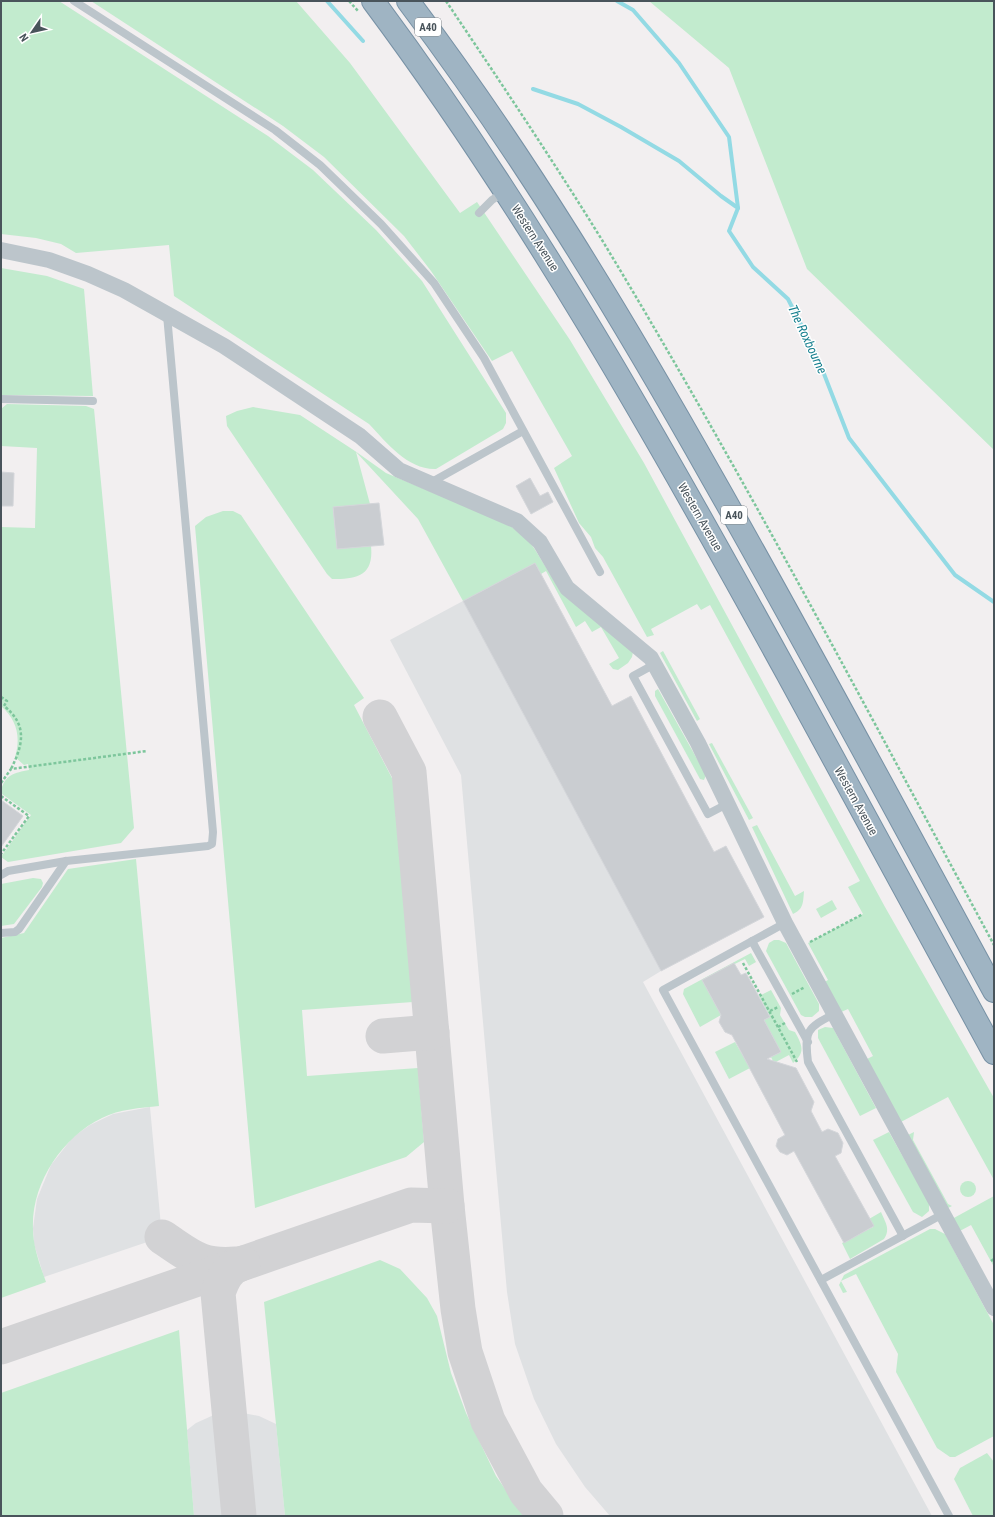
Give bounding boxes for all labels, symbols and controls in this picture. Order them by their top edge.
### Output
north arrow [12,12,52,52]
road number: A40 [415,18,441,36]
text: N [17,31,31,44]
street label: Western Avenue [508,202,562,274]
water label: The Roxbourne [785,302,830,376]
street label: Western Avenue [675,481,725,554]
road number: A40 [721,506,747,524]
street label: Western Avenue [831,764,881,838]

